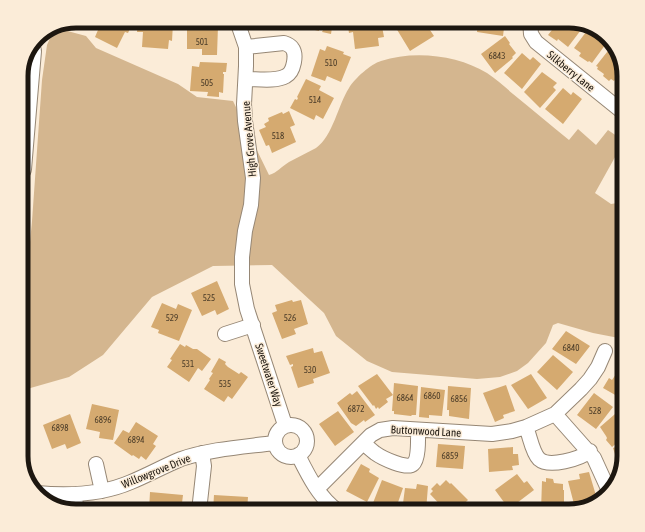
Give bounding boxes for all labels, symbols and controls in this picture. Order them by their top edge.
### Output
house number: 501 [196,37,208,47]
street label: Silkberry Lane [545,48,597,94]
house number: 6843 [489,51,505,61]
house number: 510 [325,58,337,68]
house number: 505 [201,78,213,88]
house number: 514 [309,95,321,105]
street label: High Grove Avenue [240,101,258,177]
house number: 518 [272,131,284,141]
house number: 525 [203,293,215,303]
house number: 529 [166,313,178,323]
house number: 526 [284,313,296,323]
street label: Sweetwater Way [253,342,285,409]
house number: 6840 [563,343,579,353]
house number: 531 [182,359,194,369]
house number: 530 [304,365,316,375]
house number: 535 [219,379,231,389]
house number: 6860 [424,391,440,401]
house number: 6864 [397,393,413,403]
house number: 6856 [451,394,467,404]
house number: 6872 [348,404,364,414]
house number: 528 [589,406,601,416]
house number: 6896 [95,415,111,425]
house number: 6898 [52,423,68,433]
street label: Buttonwood Lane [390,423,462,439]
house number: 6894 [128,435,144,445]
house number: 6859 [442,451,458,461]
street label: Willowgrove Drive [120,452,192,490]

